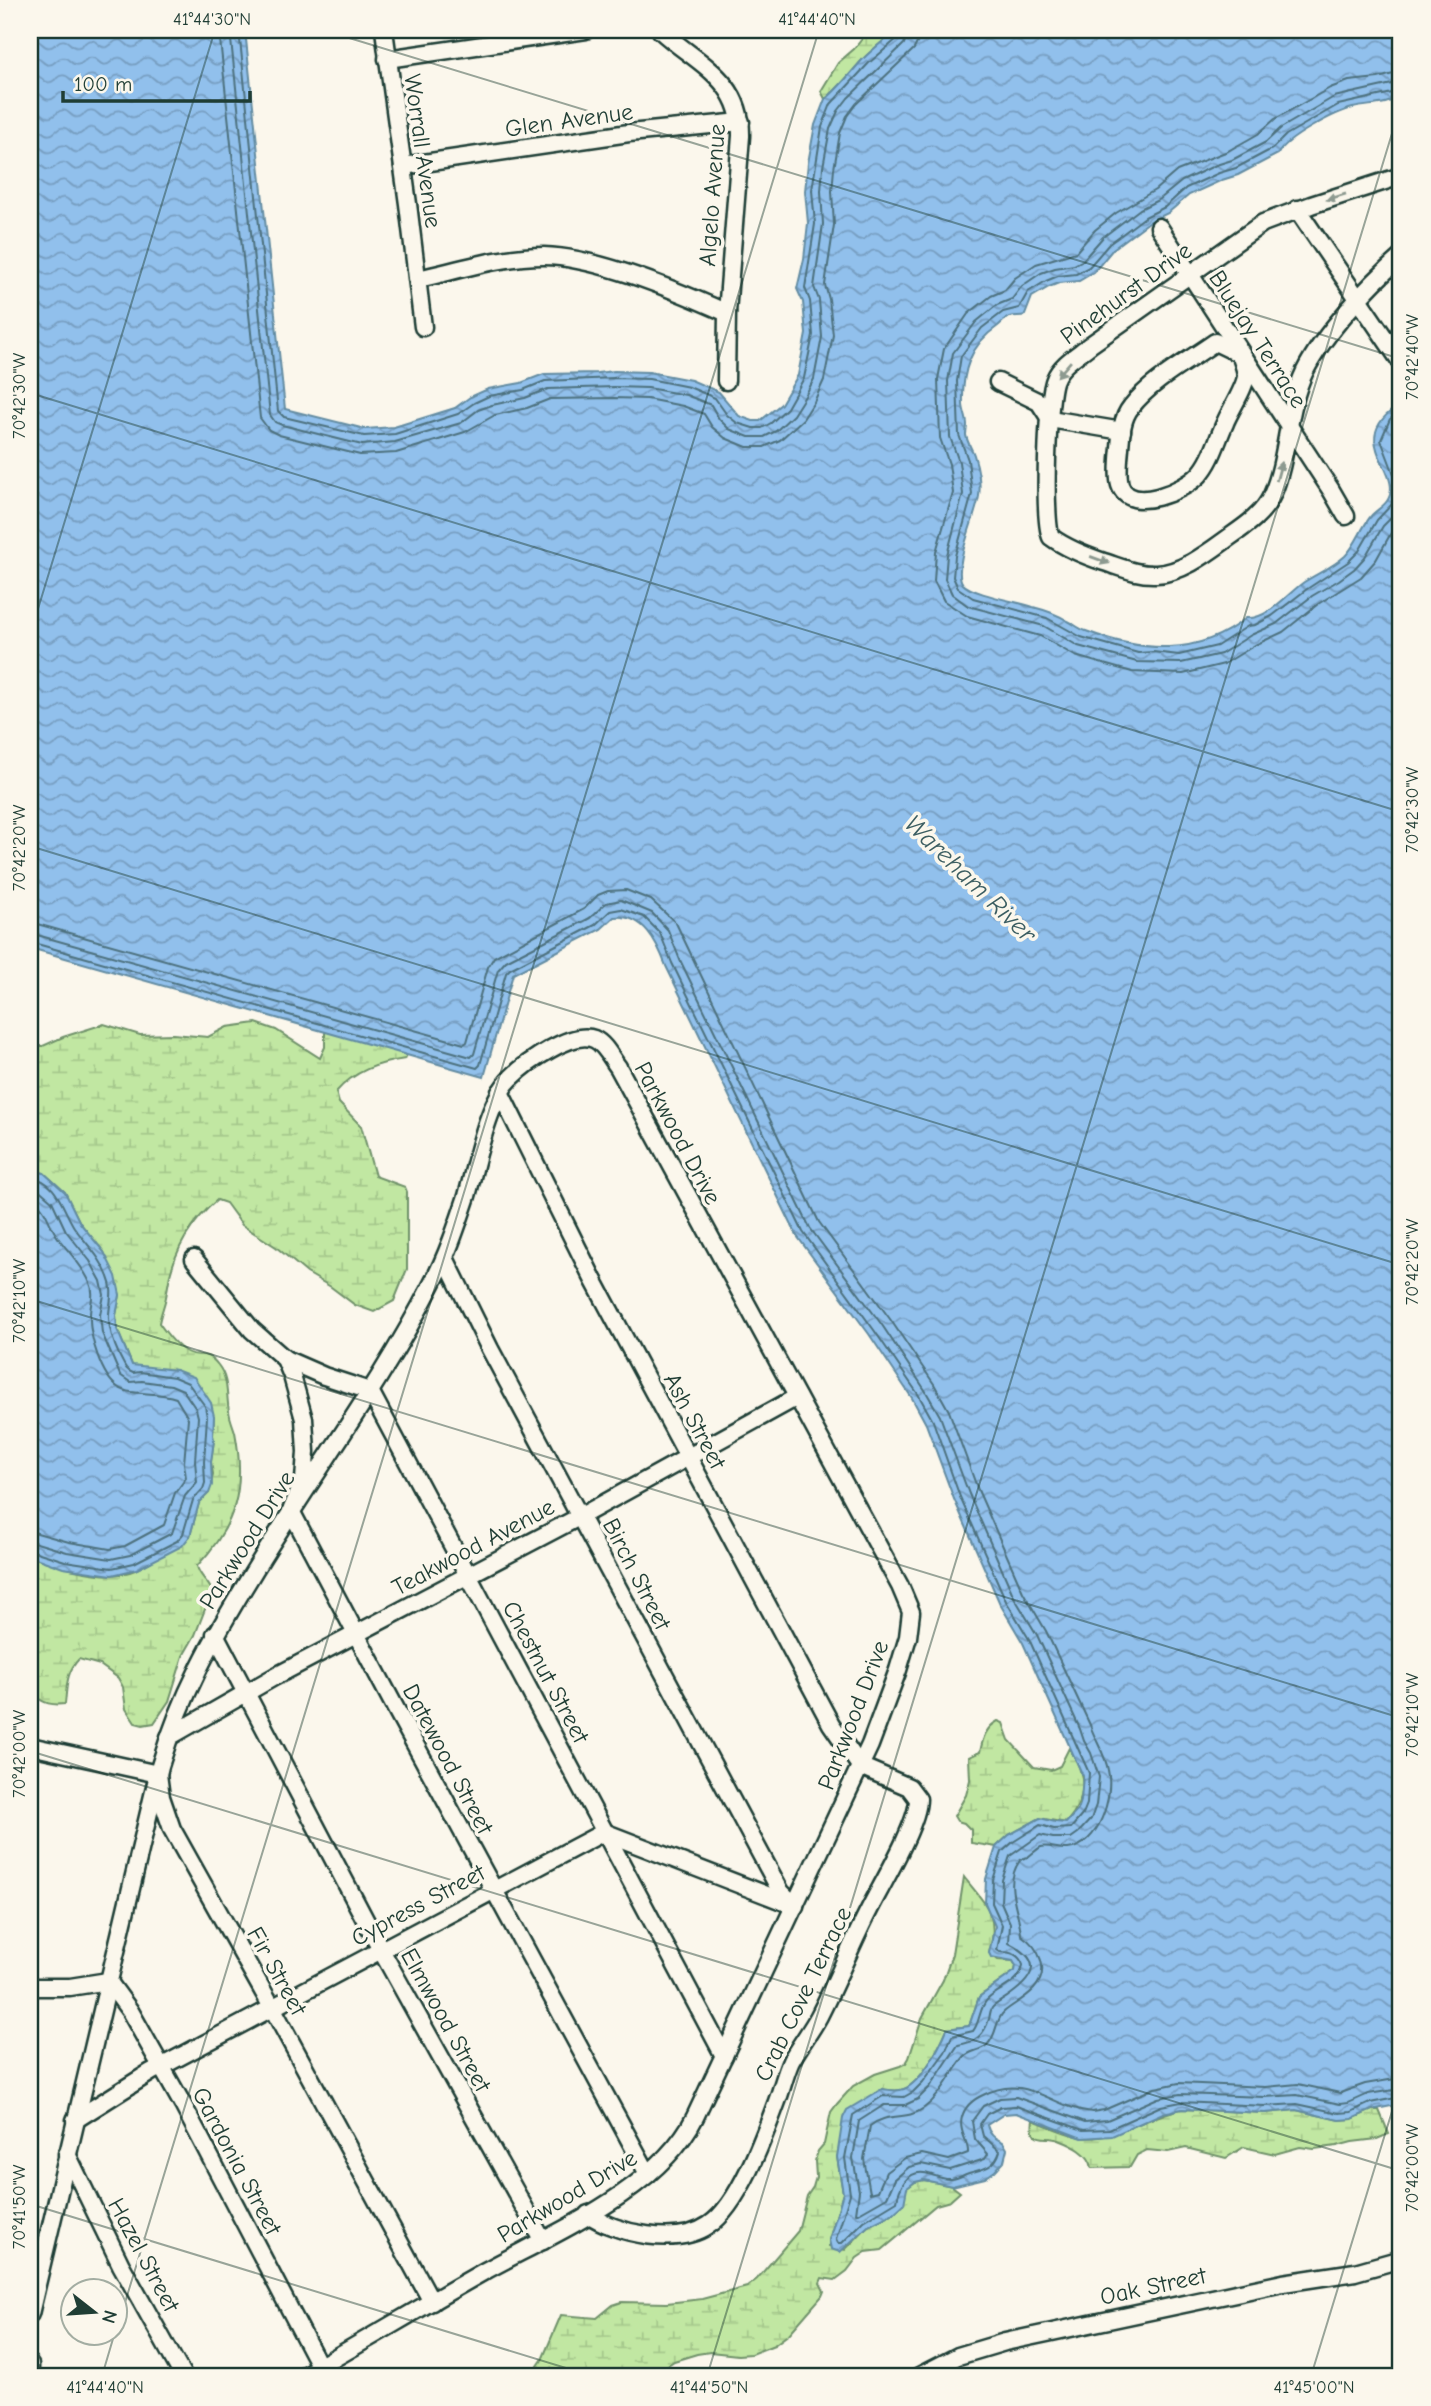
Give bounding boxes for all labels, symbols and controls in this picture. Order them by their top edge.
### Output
text: 41°44'30"N [173,9,251,30]
text: 41°44'40"N [778,9,856,30]
scale bar [63,60,250,104]
text: 100 m [74,72,132,96]
street label: Worrall Avenue [398,72,448,230]
street label: Glen Avenue [503,97,635,143]
street label: Algelo Avenue [693,123,731,267]
one-way arrow [1326,192,1347,202]
street label: Pinehurst Drive [1055,236,1197,350]
street label: Bluejay Terrace [1203,265,1313,413]
text: 70°42'40"W [1402,314,1423,400]
text: 70°42'30"W [9,353,30,439]
one-way arrow [1056,360,1072,378]
one-way arrow [1274,460,1285,482]
one-way arrow [1090,555,1111,566]
text: 70°42'30"W [1402,767,1423,853]
text: 70°42'20"W [9,804,30,891]
water label: Wareham River [898,809,1043,950]
street label: Parkwood Drive [629,1057,727,1209]
text: 70°42'20"W [1402,1218,1423,1305]
text: 70°42'10"W [9,1259,30,1343]
street label: Ash Street [658,1368,733,1475]
street label: Parkwood Drive [193,1466,301,1614]
street label: Teakwood Avenue [387,1492,559,1602]
street label: Birch Street [597,1513,678,1636]
street label: Chestnut Street [497,1596,596,1749]
street label: Parkwood Drive [812,1636,894,1794]
text: 70°42'10"W [1402,1673,1423,1757]
street label: Datewood Street [397,1679,500,1840]
text: 70°42'00"W [9,1710,30,1798]
street label: Cypress Street [346,1858,491,1952]
street label: Crab Cove Terrace [749,1902,857,2086]
street label: Fir Street [241,1922,313,2021]
street label: Elmwood Street [395,1943,498,2098]
street label: Gardonia Street [186,2082,288,2241]
text: 70°42'00"W [1402,2124,1423,2212]
street label: Parkwood Drive [492,2143,642,2249]
text: 70°41'50"W [9,2164,30,2249]
street label: Hazel Street [102,2193,186,2318]
street label: Oak Street [1097,2261,1210,2311]
north arrow [60,2276,130,2346]
text: N [97,2308,122,2326]
text: 41°44'40"N [66,2377,144,2398]
text: 41°44'50"N [670,2377,748,2398]
text: 41°45'00"N [1274,2377,1355,2398]

